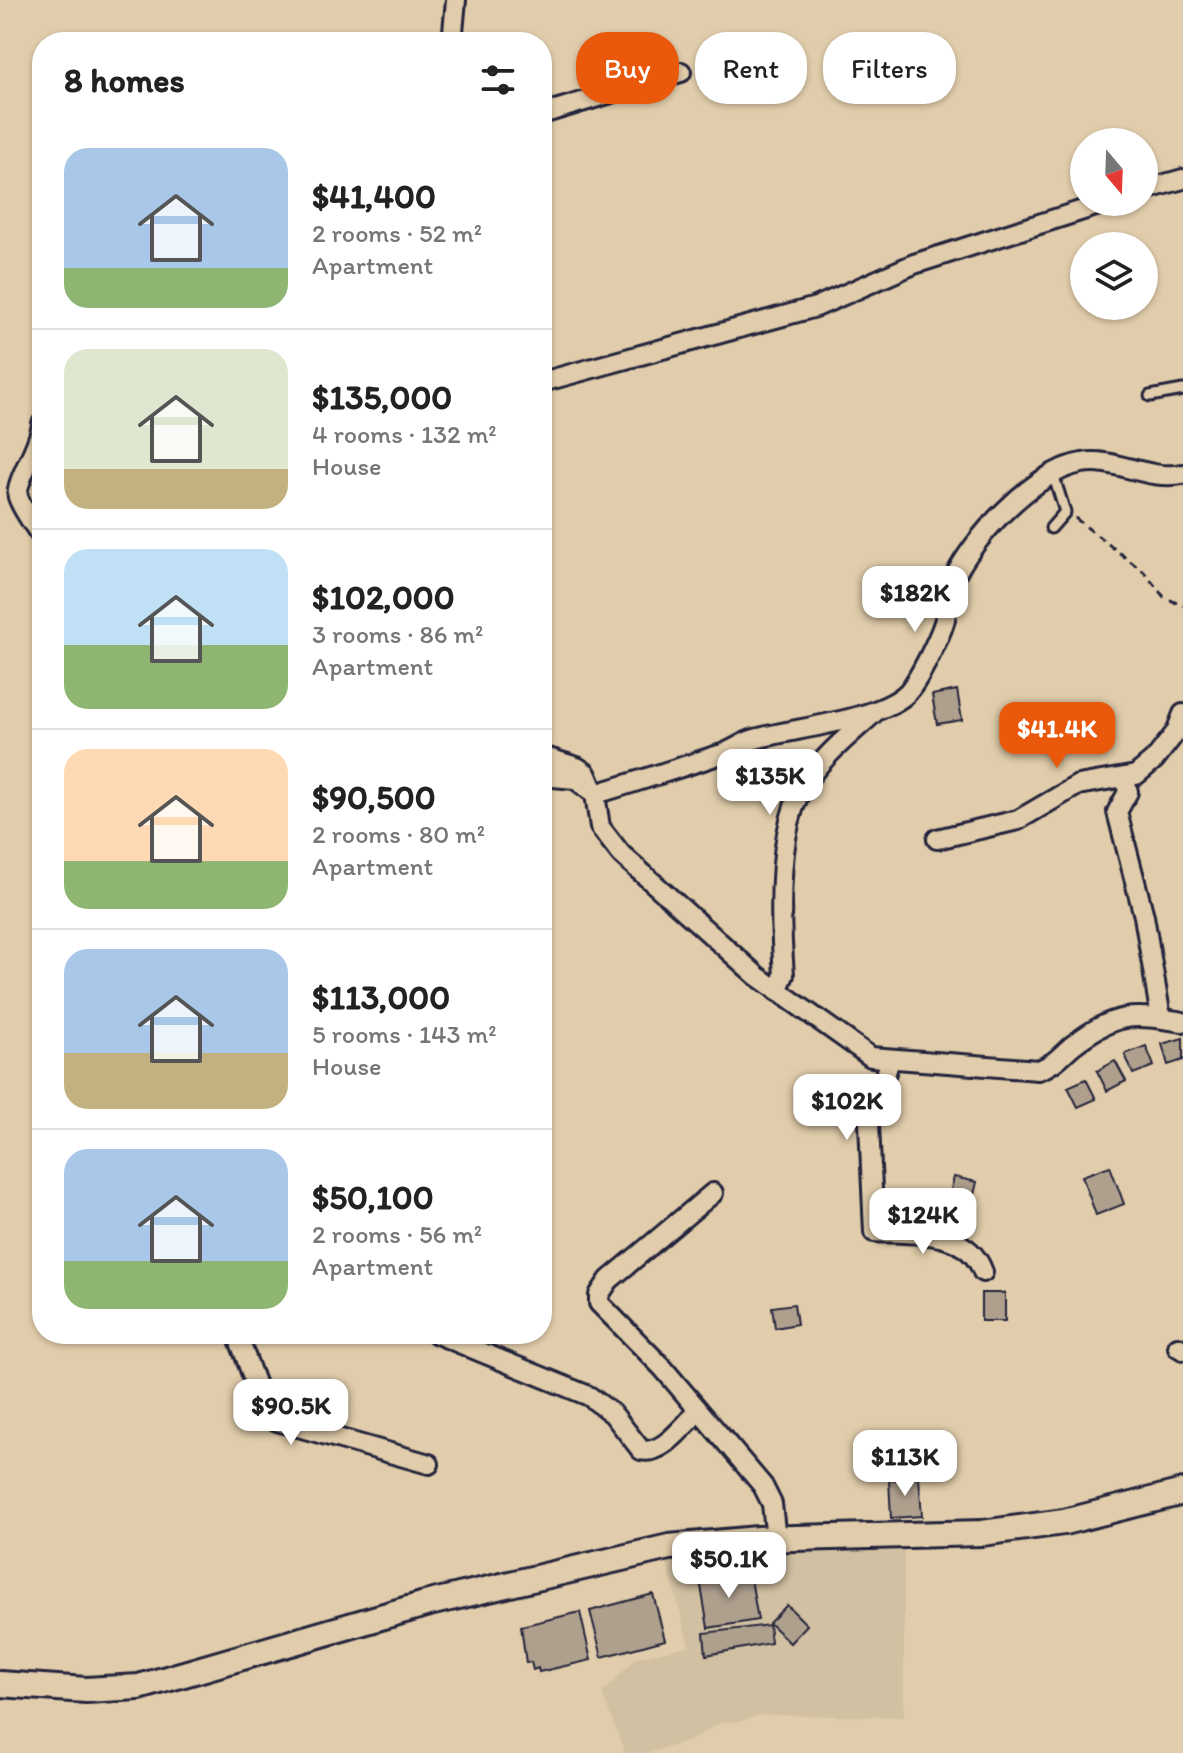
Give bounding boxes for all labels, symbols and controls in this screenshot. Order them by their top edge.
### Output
chip: Buy [576,32,679,104]
chip: Rent [695,32,807,104]
chip: Filters [823,32,956,104]
icon: filters [476,58,520,102]
text: 8 homes [64,60,185,101]
north arrow [1070,128,1158,216]
map controls [1070,128,1158,320]
text: $41,400 [312,176,436,217]
icon: home [128,180,224,276]
text: 2 rooms · 52 m² [312,217,482,249]
button: layers [1070,232,1158,320]
text: Apartment [312,249,433,281]
text: $135,000 [312,377,452,418]
icon: home [128,381,224,477]
text: 4 rooms · 132 m² [312,418,497,450]
text: House [312,450,382,482]
pin: $182K [859,566,971,634]
text: $182K [880,576,950,608]
text: $102,000 [312,577,455,618]
icon: home [128,581,224,677]
text: 3 rooms · 86 m² [312,618,483,650]
text: Apartment [312,650,433,682]
pin: $41.4K [992,702,1122,770]
text: $41.4K [1017,712,1097,744]
pin: $135K [714,749,826,817]
text: $135K [735,759,805,791]
text: $90,500 [312,777,436,818]
icon: home [128,781,224,877]
text: 2 rooms · 80 m² [312,818,485,850]
text: Apartment [312,850,433,882]
text: $113,000 [312,977,450,1018]
icon: home [128,981,224,1077]
text: 5 rooms · 143 m² [312,1018,497,1050]
text: House [312,1050,382,1082]
pin: $102K [791,1074,903,1142]
text: $102K [811,1084,883,1116]
text: $50,100 [312,1177,434,1218]
icon: home [128,1181,224,1277]
pin: $124K [867,1188,979,1256]
text: $124K [887,1198,959,1230]
text: 2 rooms · 56 m² [312,1218,482,1250]
text: Apartment [312,1250,433,1282]
pin: $90.5K [226,1379,356,1447]
text: $90.5K [251,1389,331,1421]
pin: $113K [849,1430,961,1498]
text: $113K [871,1440,939,1472]
pin: $50.1K [664,1532,794,1600]
text: $50.1K [690,1542,768,1574]

